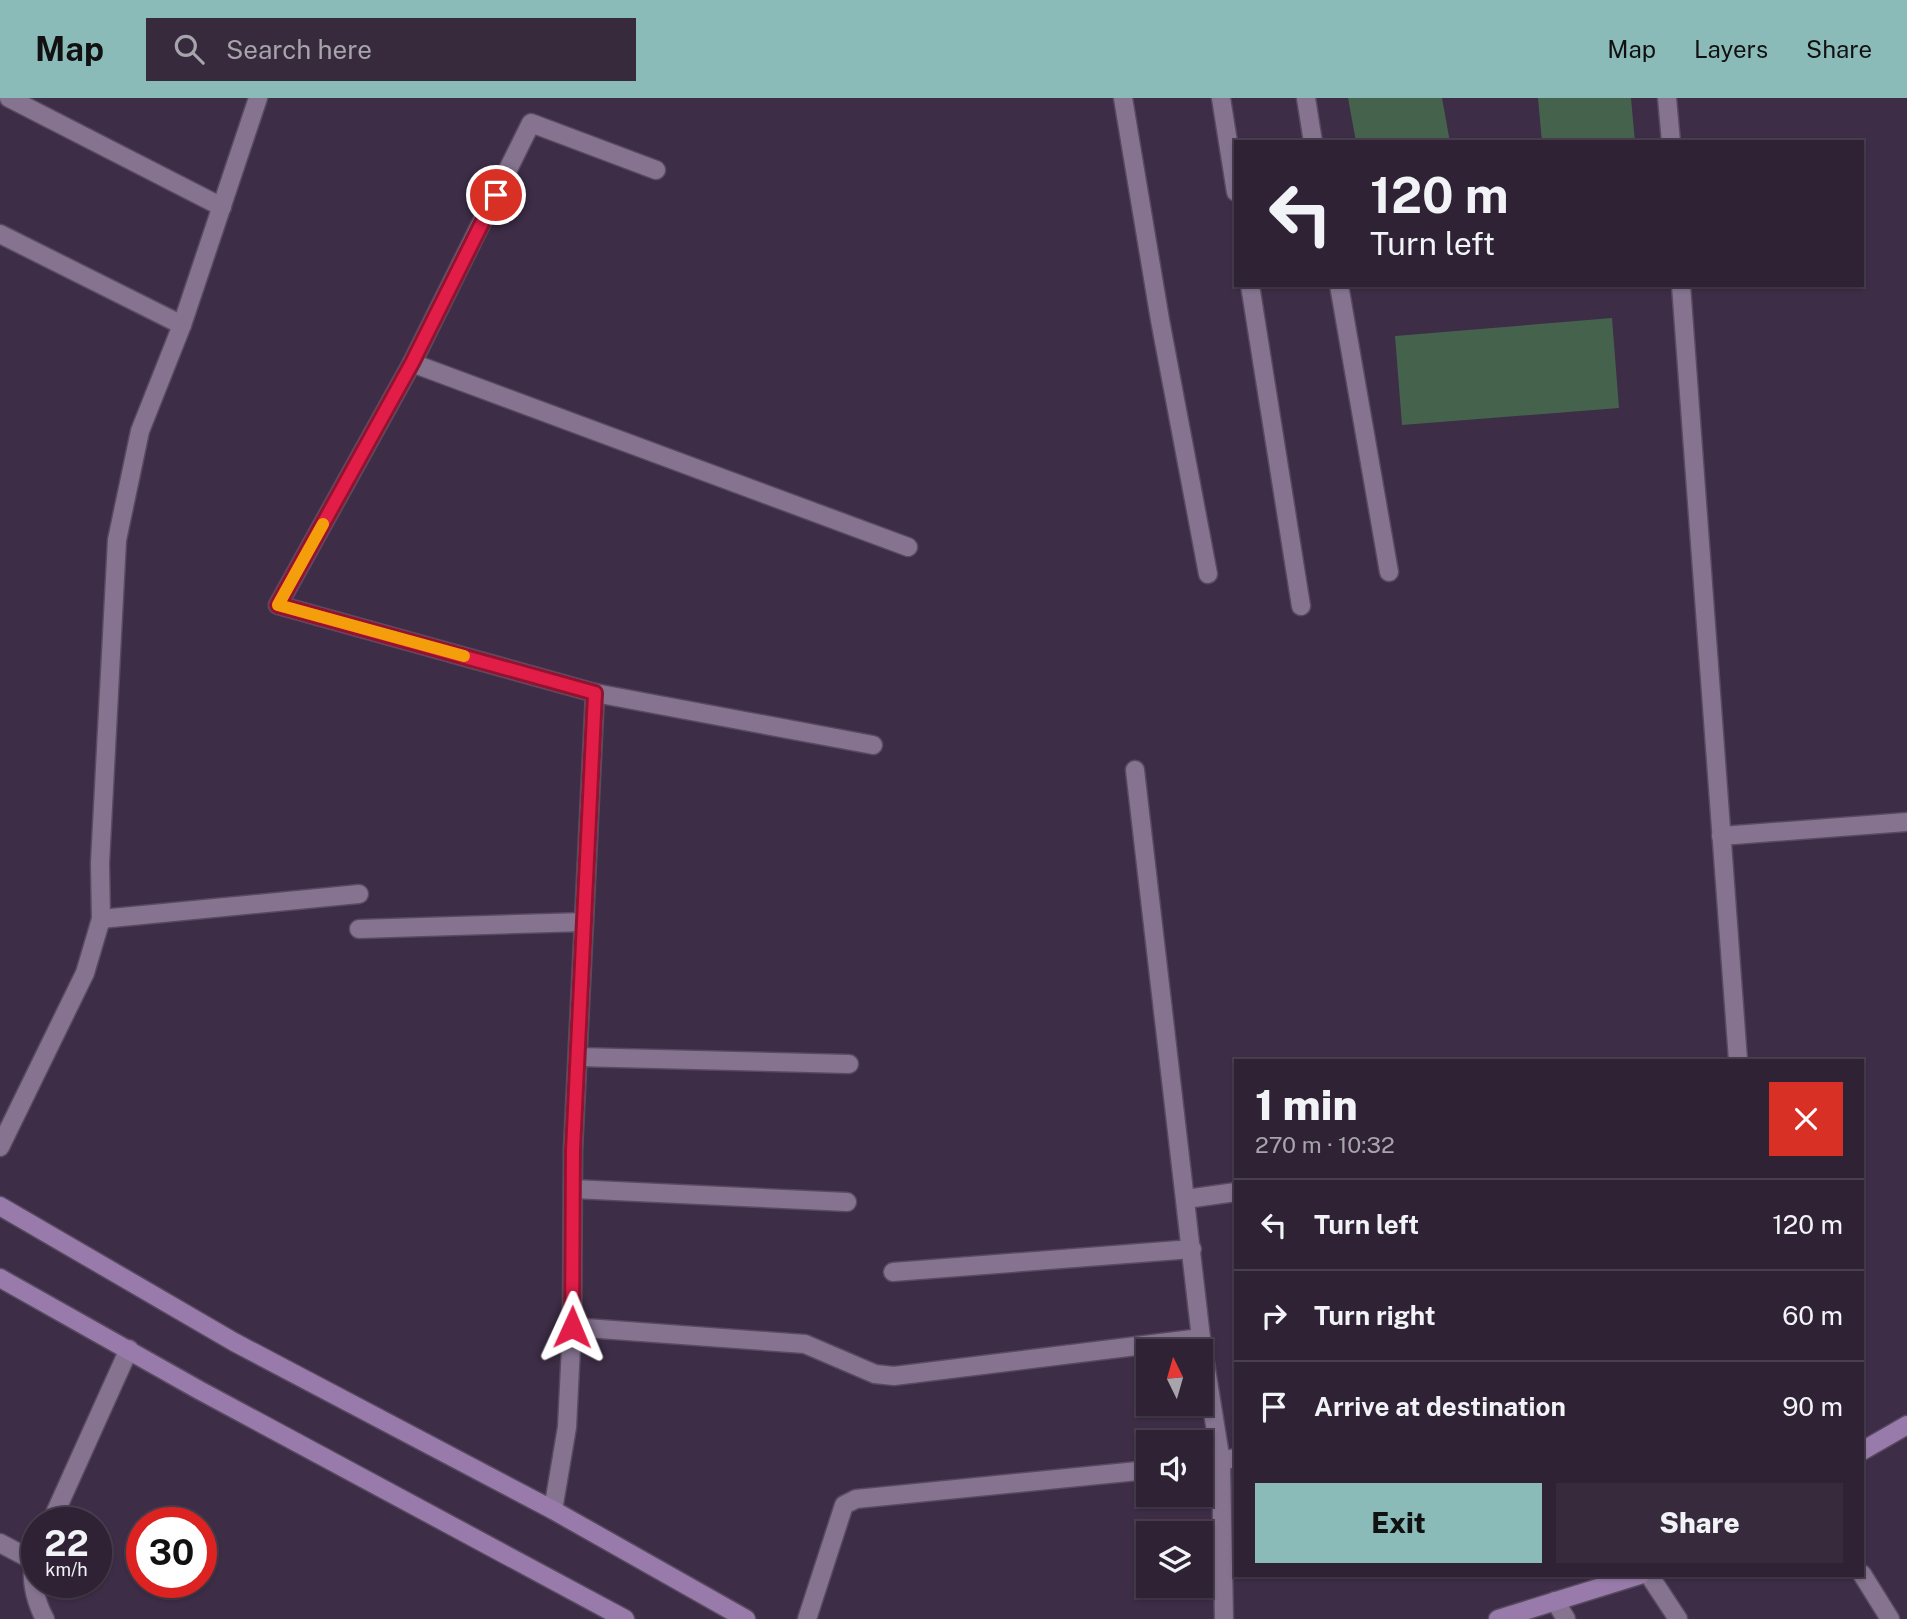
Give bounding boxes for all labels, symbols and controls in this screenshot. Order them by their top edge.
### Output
search box [146,18,636,81]
text: Map [35,30,104,68]
icon: search [170,30,208,68]
text: Search here [226,34,372,65]
text: Map [1607,35,1656,63]
text: Layers [1694,35,1768,63]
text: Share [1806,35,1872,63]
pin [466,165,526,225]
text: 120 m [1370,166,1509,224]
icon: left [1255,168,1346,259]
icon: arrive [477,176,515,214]
text: Turn left [1370,225,1495,262]
text: 1 min [1255,1080,1358,1129]
button: close [1769,1082,1843,1156]
text: 270 m · 10:32 [1255,1131,1395,1158]
icon: left [1255,1206,1293,1244]
text: Turn left [1314,1209,1419,1240]
text: 120 m [1772,1209,1843,1240]
position arrow [535,1290,609,1364]
icon: right [1255,1297,1293,1335]
text: Turn right [1314,1300,1436,1331]
text: 60 m [1782,1300,1843,1331]
north arrow [1136,1339,1213,1416]
map controls [1136,1339,1213,1598]
icon: arrive [1255,1388,1293,1426]
text: Arrive at destination [1314,1391,1566,1422]
text: 90 m [1782,1391,1843,1422]
button: sound [1136,1430,1213,1507]
button: Exit [1255,1483,1542,1563]
button: Share [1556,1483,1843,1563]
speed limit sign: 30 [126,1507,217,1598]
button: layers [1136,1521,1213,1598]
text: 22 [44,1523,89,1564]
text: km/h [45,1559,88,1580]

